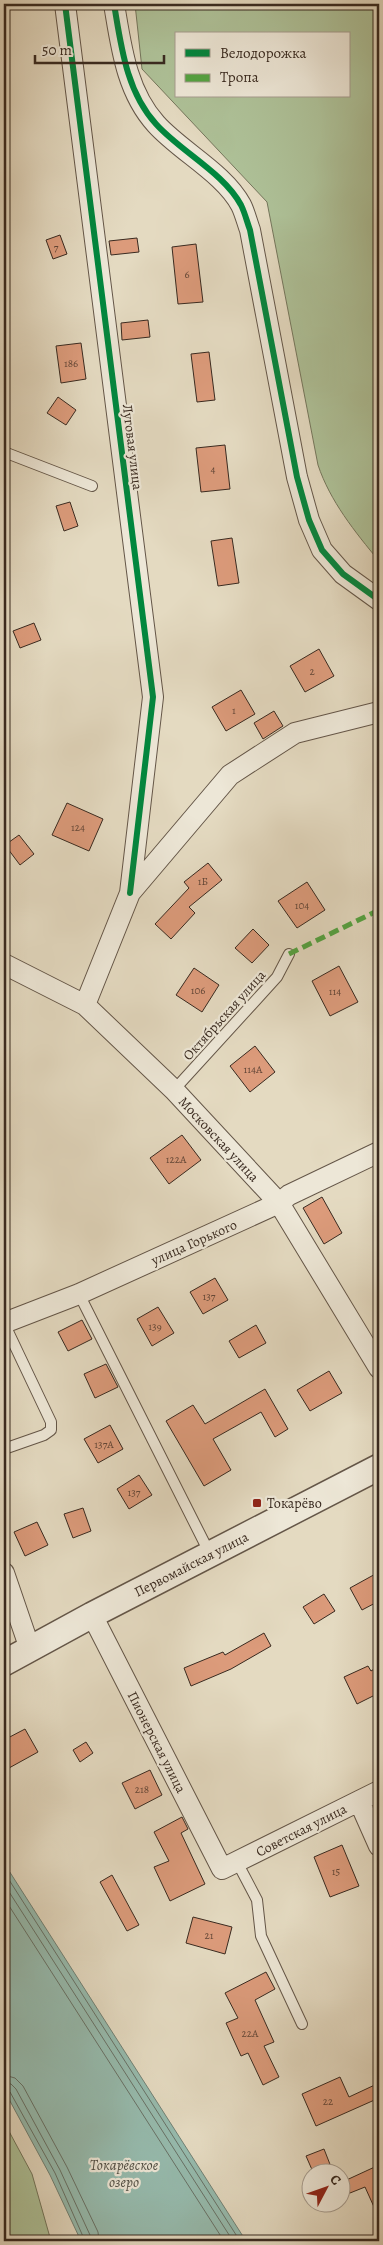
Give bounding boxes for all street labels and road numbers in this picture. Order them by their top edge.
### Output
street label: Луговая улица [118,403,147,492]
street label: Октябрьская улица [179,966,270,1065]
street label: Московская улица [174,1093,264,1187]
street label: улица Горького [147,1215,240,1270]
street label: Первомайская улица [131,1527,252,1602]
street label: Пионерская улица [123,1688,191,1797]
street label: Советская улица [253,1799,350,1862]

